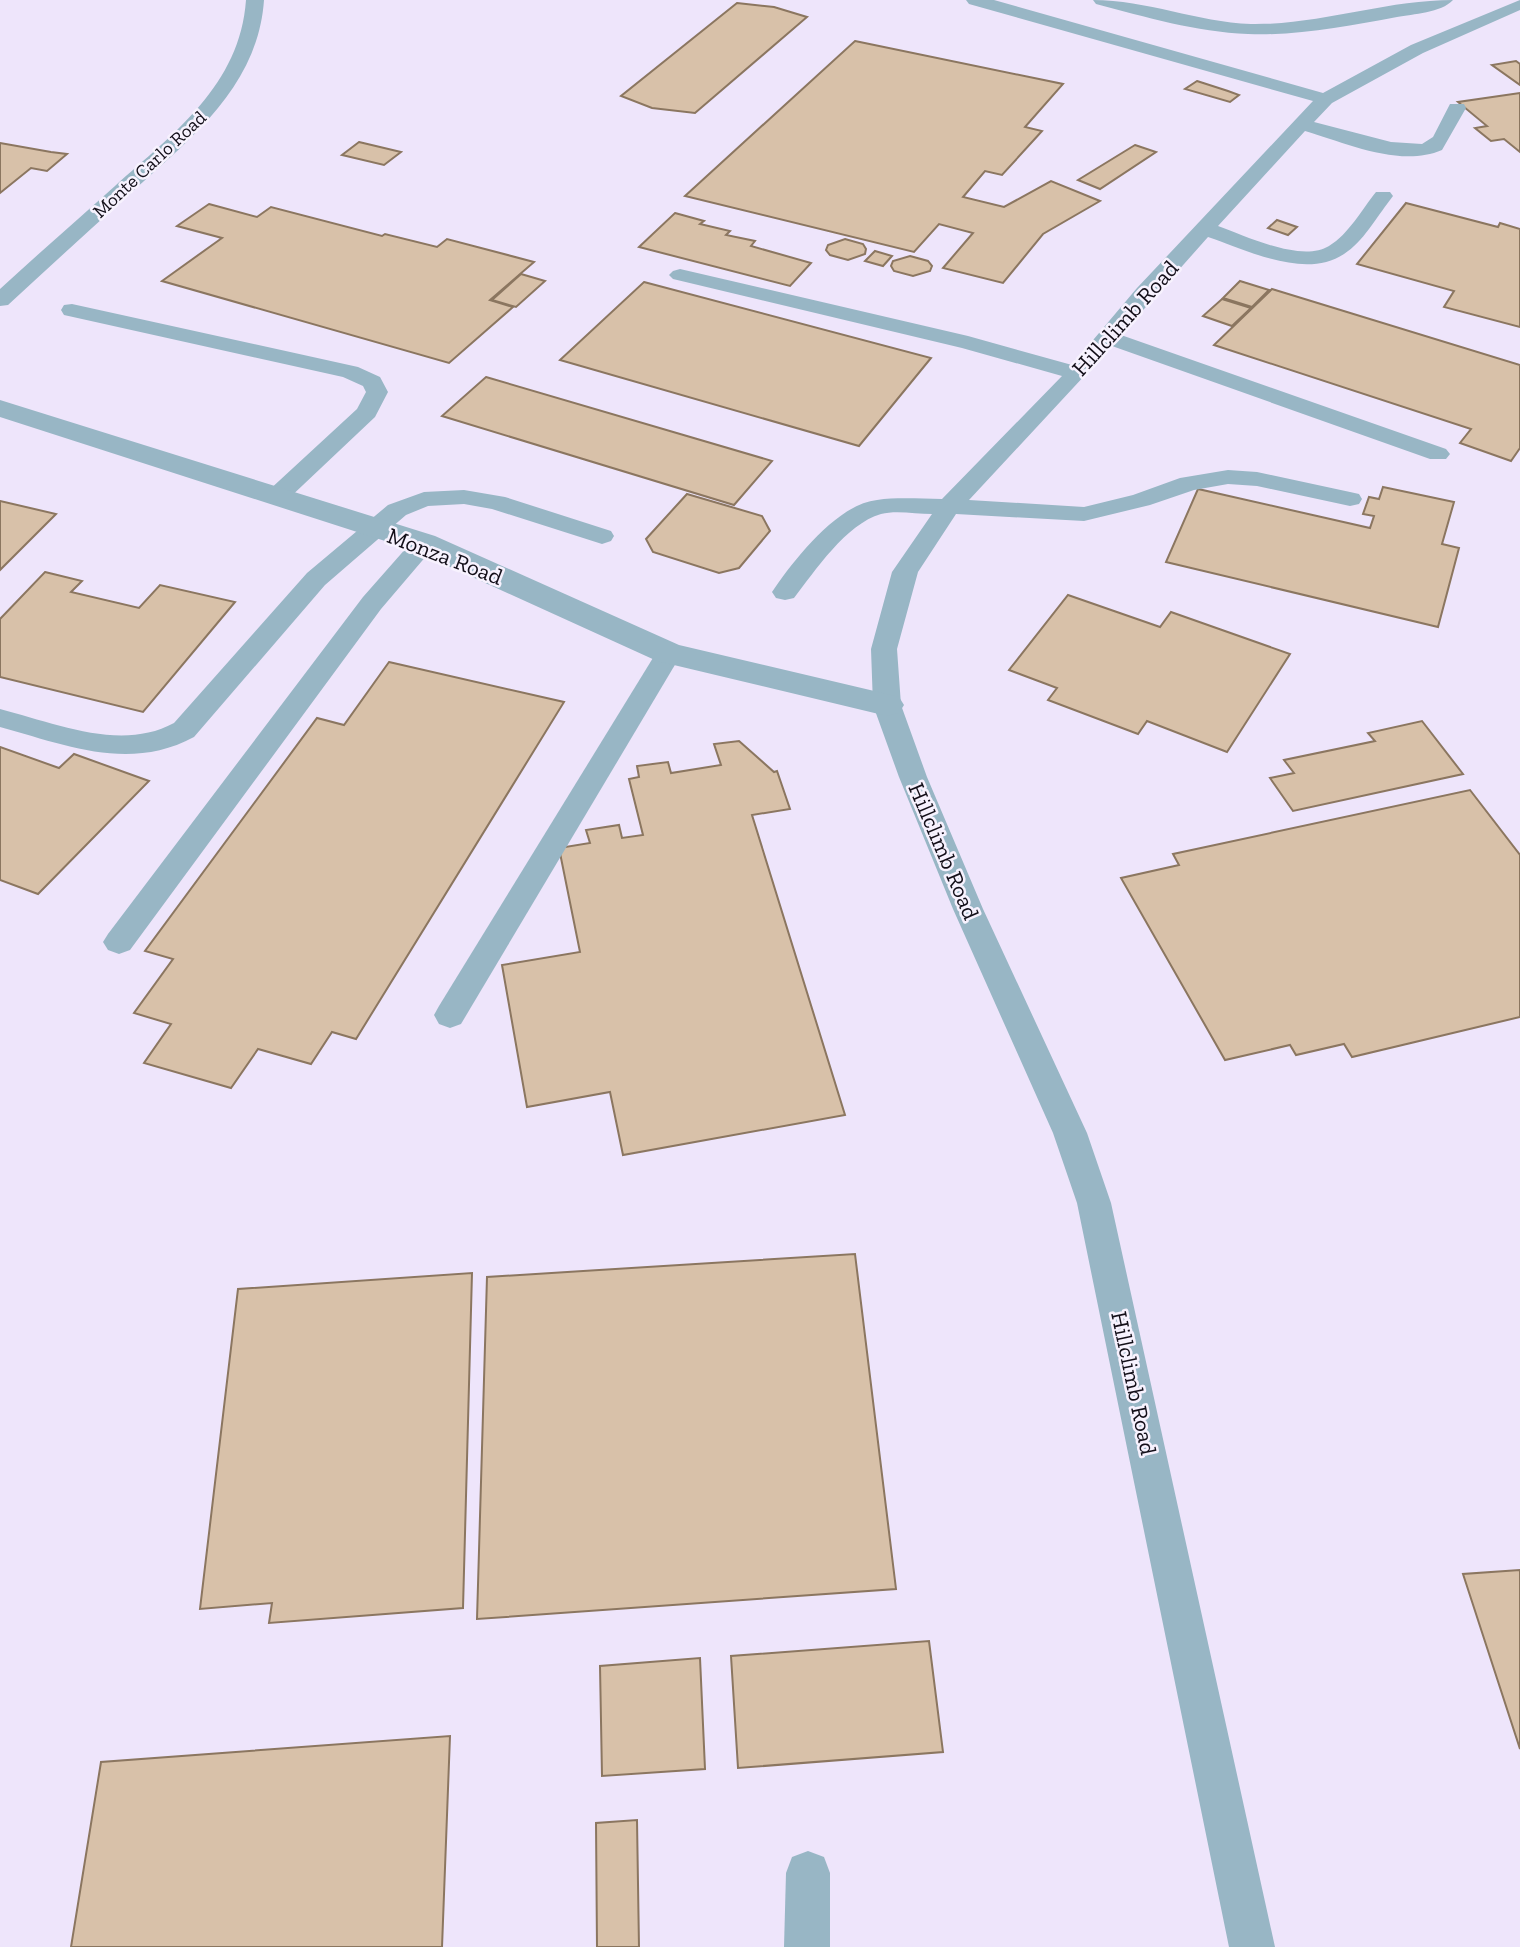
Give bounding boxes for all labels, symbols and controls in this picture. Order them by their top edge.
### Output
street label: Monte Carlo Road [88,106,211,223]
street label: Hillclimb Road [1066,254,1185,382]
street label: Monza Road [383,521,507,591]
street label: Hillclimb Road [903,778,986,924]
street label: Hillclimb Road [1105,1309,1163,1458]

